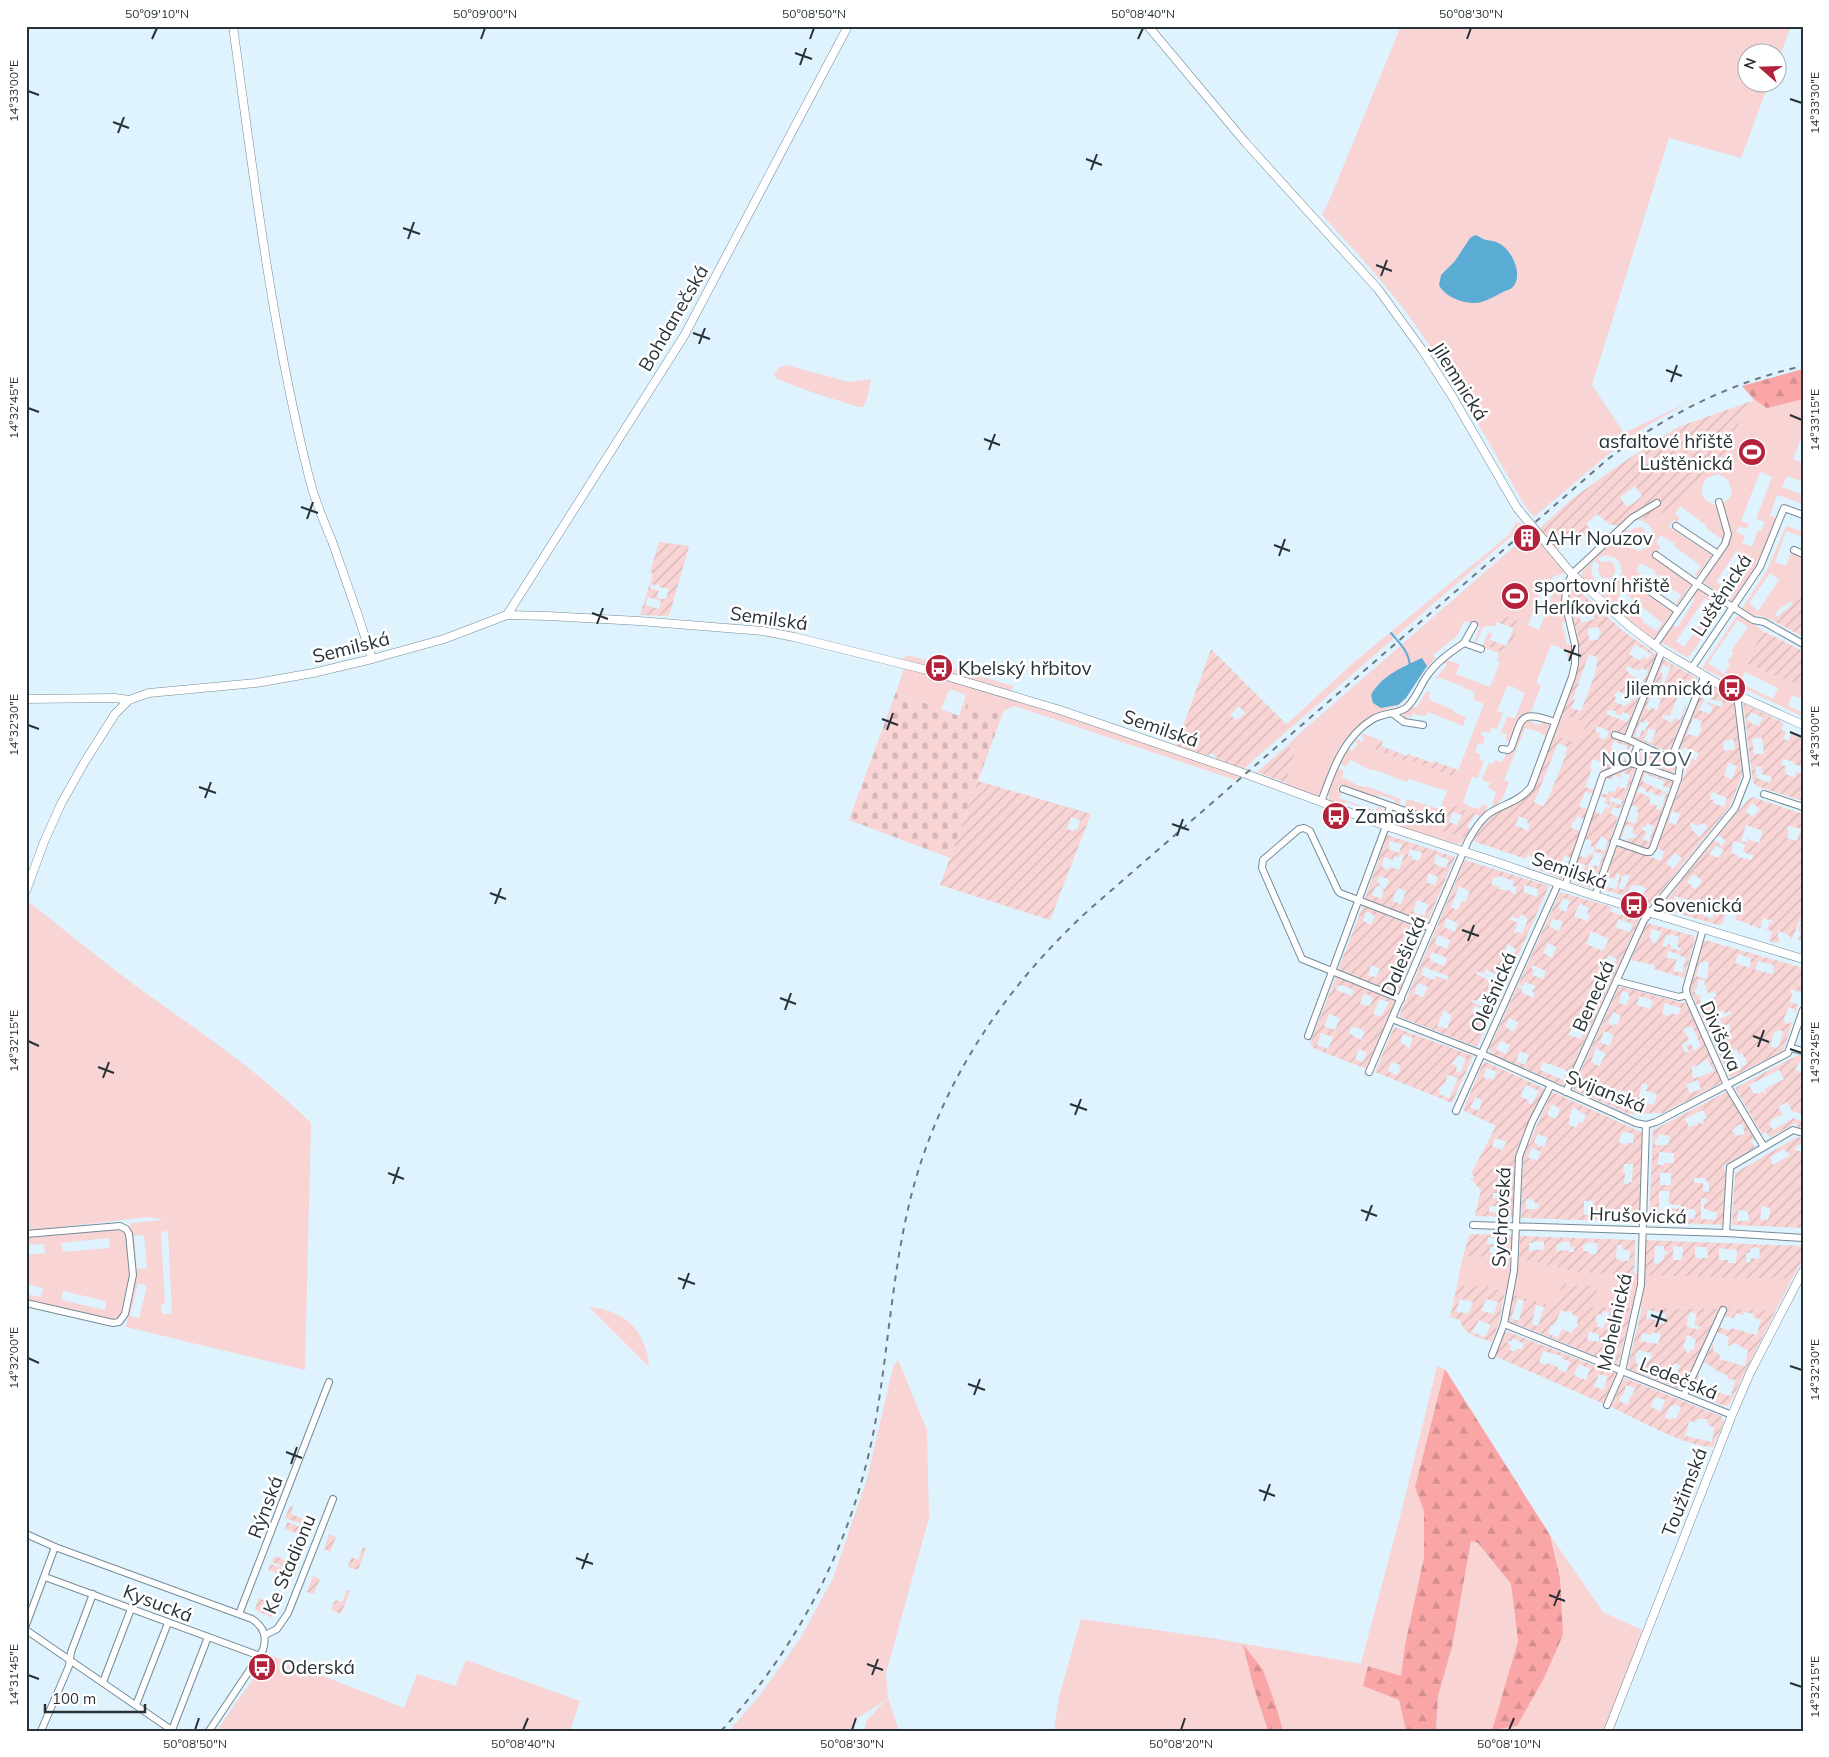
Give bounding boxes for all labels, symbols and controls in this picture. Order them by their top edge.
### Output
text: 50°09'10"N [125,6,189,21]
text: 50°09'00"N [453,6,517,21]
text: 50°08'50"N [782,6,846,21]
text: 50°08'40"N [1111,6,1175,21]
text: 50°08'30"N [1439,6,1503,21]
north arrow [1736,42,1786,92]
text: N [1740,56,1760,72]
text: 14°33'00"E [6,60,21,122]
text: 14°33'30"E [1807,72,1822,134]
street label: Bohdanečská [633,260,713,376]
street label: Jilemnická [1426,337,1494,425]
text: 14°32'45"E [6,377,21,439]
text: 14°33'15"E [1807,389,1822,451]
place label: asfaltové hřiště Luštěnická [1599,429,1733,475]
sports icon: asfaltové hřiště Luštěnická [1737,437,1767,467]
building icon: AHr Nouzov [1512,523,1542,553]
place label: AHr Nouzov [1546,526,1653,550]
street label: Luštěnická [1685,549,1757,641]
place label: sportovní hřiště Herlíkovická [1534,573,1670,619]
sports icon: sportovní hřiště Herlíkovická [1500,581,1530,611]
street label: Semilská [728,601,810,635]
street label: Semilská [310,626,392,668]
bus stop icon: Kbelský hřbitov [924,653,954,683]
place label: Kbelský hřbitov [958,656,1092,680]
bus stop icon: Jilemnická [1717,673,1747,703]
place label: Jilemnická [1624,676,1713,700]
text: 14°32'30"E [6,694,21,756]
street label: Semilská [1120,704,1202,752]
text: 14°33'00"E [1807,706,1822,768]
district label: NOUZOV [1601,746,1693,771]
bus stop icon: Zamašská [1321,801,1351,831]
place label: Zamašská [1355,804,1446,828]
street label: Semilská [1529,846,1611,894]
bus stop icon: Sovenická [1619,890,1649,920]
place label: Sovenická [1653,893,1742,917]
street label: Dalešická [1375,912,1431,1000]
street label: Olešnická [1465,948,1521,1036]
street label: Benecká [1567,957,1619,1035]
street label: Divišova [1695,997,1747,1075]
text: 14°32'15"E [6,1010,21,1072]
text: 14°32'45"E [1807,1022,1822,1084]
street label: Svijanská [1563,1064,1649,1118]
street label: Sychrovská [1486,1166,1516,1268]
street label: Hrušovická [1589,1201,1687,1229]
street label: Mohelnická [1591,1271,1637,1373]
text: 14°32'00"E [6,1327,21,1389]
text: 14°32'30"E [1807,1339,1822,1401]
street label: Ledečská [1636,1351,1722,1405]
street label: Toužimská [1656,1444,1712,1540]
street label: Rýnská [242,1472,288,1542]
street label: Ke Stadionu [257,1511,321,1617]
street label: Kysucká [120,1579,196,1627]
text: 14°31'45"E [6,1644,21,1706]
bus stop icon: Oderská [247,1652,277,1682]
place label: Oderská [281,1655,355,1679]
text: 14°32'15"E [1807,1656,1822,1718]
scale bar [45,1682,145,1714]
text: 100 m [52,1689,96,1708]
text: 50°08'50"N [163,1736,227,1751]
text: 50°08'40"N [491,1736,555,1751]
text: 50°08'30"N [820,1736,884,1751]
text: 50°08'20"N [1149,1736,1213,1751]
text: 50°08'10"N [1477,1736,1541,1751]

